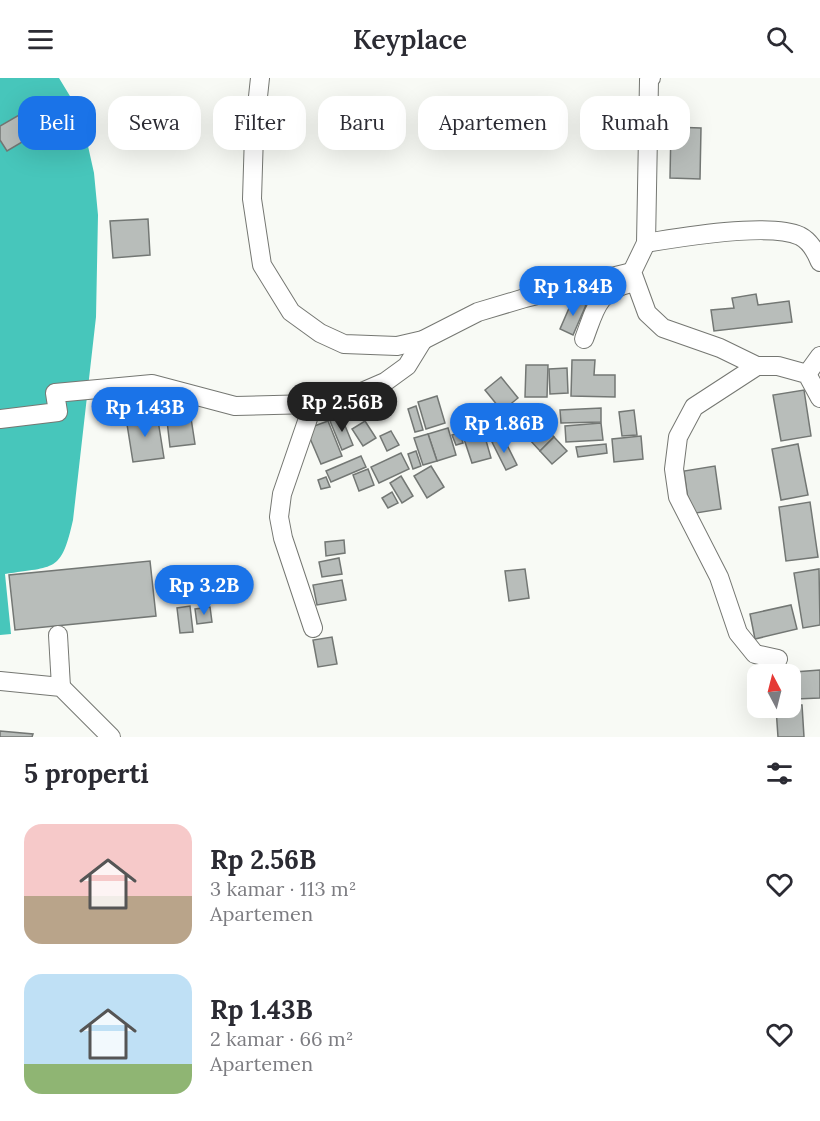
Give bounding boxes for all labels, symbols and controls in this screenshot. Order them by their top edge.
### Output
text: Keyplace [353,22,467,56]
icon: menu [24,23,57,56]
icon: search [763,23,796,56]
chip: Beli [18,96,96,150]
chip: Sewa [108,96,201,150]
chip: Filter [213,96,306,150]
chip: Baru [318,96,406,150]
chip: Apartemen [418,96,568,150]
chip: Rumah [580,96,690,150]
pin: Rp 1.84B [511,266,635,317]
text: Rp 1.84B [533,273,613,298]
pin: Rp 2.56B [280,382,404,433]
pin: Rp 1.43B [83,387,207,438]
text: Rp 2.56B [301,389,383,414]
text: Rp 1.43B [105,394,185,419]
pin: Rp 1.86B [442,403,566,454]
text: Rp 1.86B [464,410,544,435]
pin: Rp 3.2B [149,565,259,616]
text: Rp 3.2B [169,572,239,597]
north arrow [747,664,801,718]
map controls [747,664,801,718]
text: 5 properti [24,757,149,790]
icon: filters [763,757,796,790]
text: Rp 2.56B [210,843,316,876]
icon: home [72,848,144,920]
icon: heart [763,868,796,901]
text: 3 kamar · 113 m² [210,876,356,901]
text: Apartemen [210,901,313,926]
text: Rp 1.43B [210,993,313,1026]
icon: home [72,998,144,1070]
icon: heart [763,1018,796,1051]
text: 2 kamar · 66 m² [210,1026,353,1051]
text: Apartemen [210,1051,313,1076]

